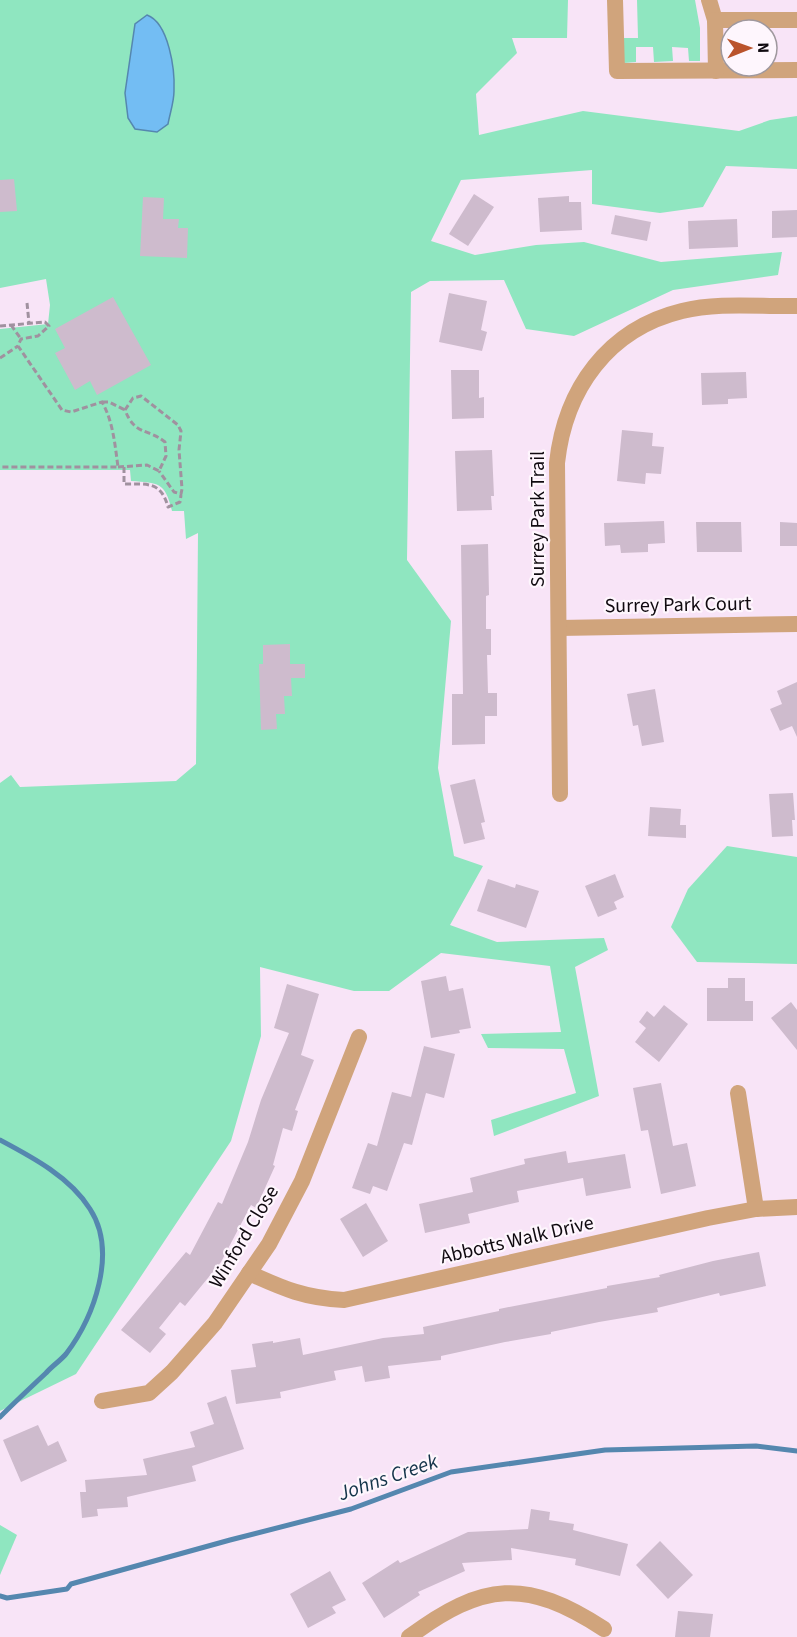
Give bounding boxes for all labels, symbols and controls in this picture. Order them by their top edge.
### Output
north arrow [719,18,779,78]
text: N [752,42,774,53]
street label: Surrey Park Trail [524,451,552,587]
street label: Surrey Park Court [604,590,752,620]
street label: Winford Close [202,1180,286,1294]
street label: Abbotts Walk Drive [438,1209,597,1271]
water label: Johns Creek [333,1446,443,1508]

